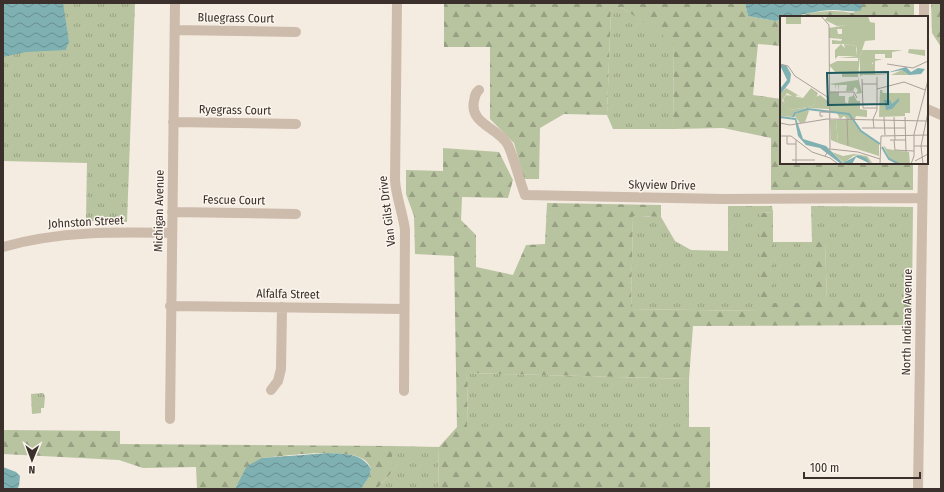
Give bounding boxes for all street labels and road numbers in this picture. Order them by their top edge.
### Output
street label: Bluegrass Court [198,10,275,26]
street label: Ryegrass Court [199,102,271,118]
street label: Michigan Avenue [151,170,167,252]
street label: Van Gilst Drive [376,175,398,247]
street label: Skyview Drive [628,177,696,193]
street label: Fescue Court [203,192,265,208]
street label: Johnston Street [48,213,124,231]
street label: North Indiana Avenue [899,268,915,375]
street label: Alfalfa Street [256,286,320,302]

